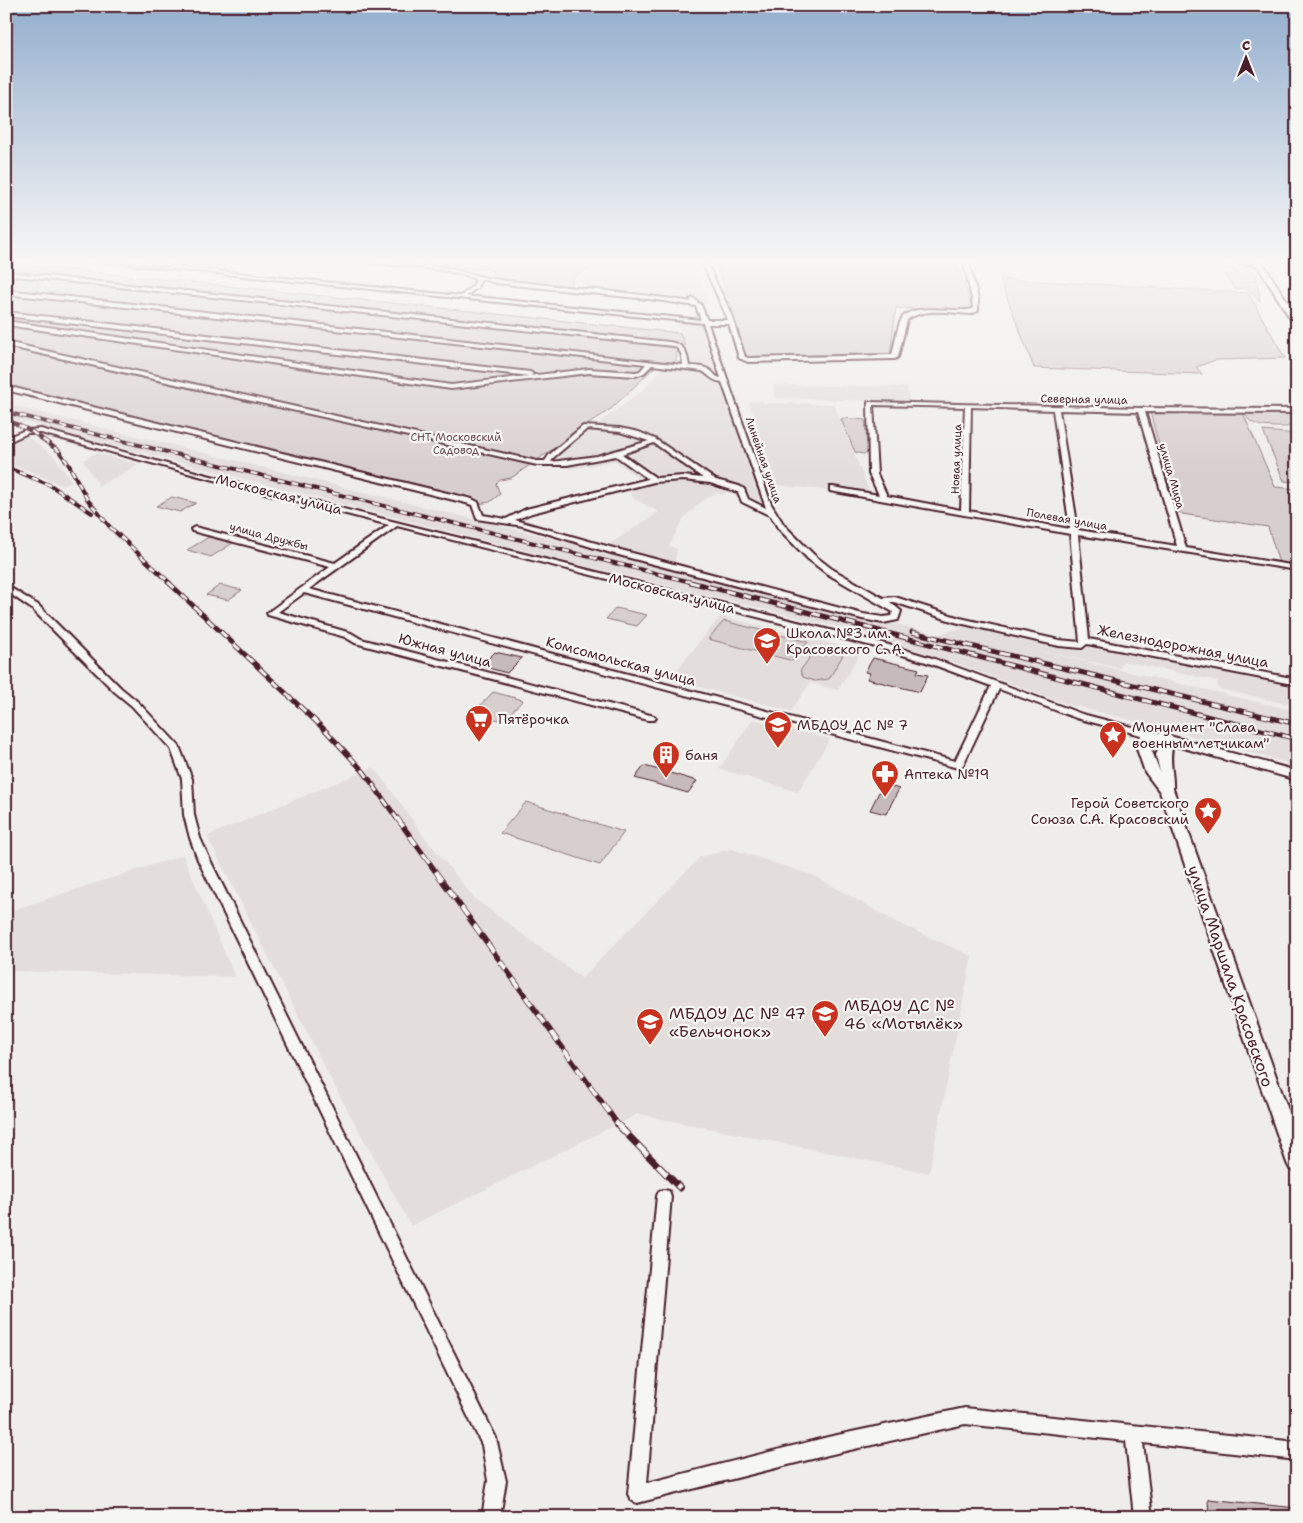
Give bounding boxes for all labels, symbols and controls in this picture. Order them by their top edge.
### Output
north arrow [1220,32,1270,82]
text: С [1242,36,1250,54]
street label: Северная улица [1040,391,1128,408]
street label: Линейная улица [742,415,785,505]
street label: Новая улица [948,424,965,494]
park label: СНТ Московский Садовод [411,430,501,458]
street label: улица Мира [1155,441,1188,511]
street label: Московская улица [214,470,344,518]
street label: Полевая улица [1025,505,1109,534]
street label: улица Дружбы [228,519,310,554]
street label: Московская улица [607,569,737,617]
street label: Железнодорожная улица [1096,621,1270,671]
place label: Школа №3 им. Красовского С. А. [786,624,905,658]
school or university icon: Школа №3 им. Красовского С. А. [752,626,782,665]
street label: Южная улица [397,629,494,671]
street label: Комсомольская улица [544,632,698,690]
supermarket icon: Пятёрочка [464,704,494,743]
place label: Пятёрочка [498,710,569,728]
school or university icon: МБДОУ ДС № 7 [763,710,793,749]
place label: МБДОУ ДС № 7 [797,716,908,734]
place label: Монумент "Слава военным летчикам" [1132,718,1269,752]
place icon: Монумент "Слава военным летчикам" [1098,720,1128,759]
building icon: баня [651,740,681,779]
place label: баня [685,746,718,764]
pharmacy icon: Аптека №19 [870,759,900,798]
place label: Аптека №19 [904,765,989,783]
place label: Герой Советского Союза С.А. Красовский [1031,794,1189,828]
place icon: Герой Советского Союза С.А. Красовский [1193,796,1223,835]
street label: улица Маршала Красовского [1183,863,1278,1090]
place label: МБДОУ ДC № 46 «Мотылёк» [844,995,963,1034]
school or university icon: МБДОУ ДC № 46 «Мотылёк» [810,999,840,1038]
place label: МБДОУ ДС № 47 «Бельчонок» [669,1003,806,1042]
school or university icon: МБДОУ ДС № 47 «Бельчонок» [635,1007,665,1046]

